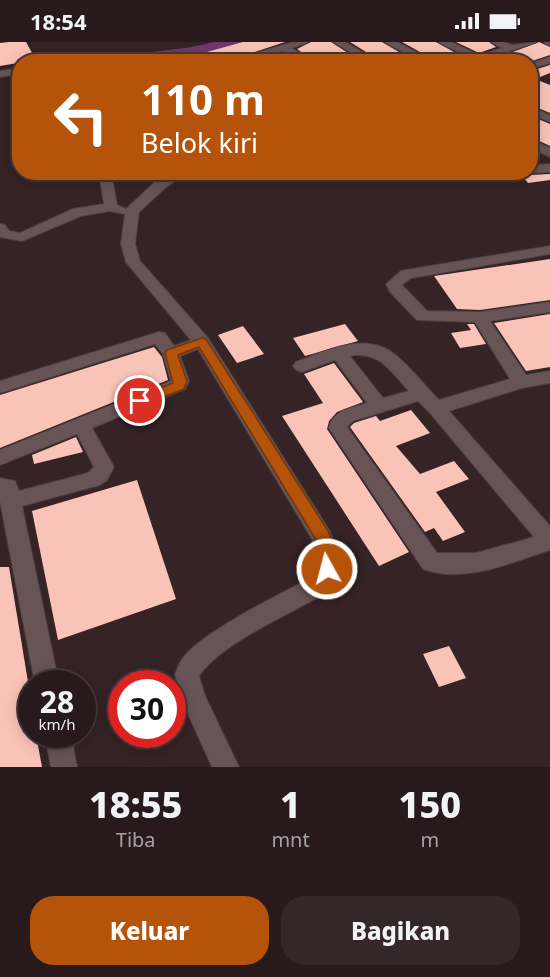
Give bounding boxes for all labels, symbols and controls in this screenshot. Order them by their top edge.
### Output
text: 18:54 [30,6,87,36]
text: 110 m [141,70,265,127]
icon: left [42,78,120,156]
text: Belok kiri [141,124,258,161]
pin [114,375,165,426]
icon: arrive [123,384,156,417]
position arrow [295,537,359,601]
speed limit sign: 30 [108,670,186,748]
text: 28 [40,681,74,722]
text: km/h [39,714,75,734]
text: 18:55 [89,780,182,829]
text: 1 [280,780,301,829]
text: 150 [399,780,461,829]
text: Tiba [116,826,156,853]
text: mnt [271,826,310,853]
text: m [420,826,439,853]
button: Keluar [30,896,269,965]
button: Bagikan [281,896,520,965]

